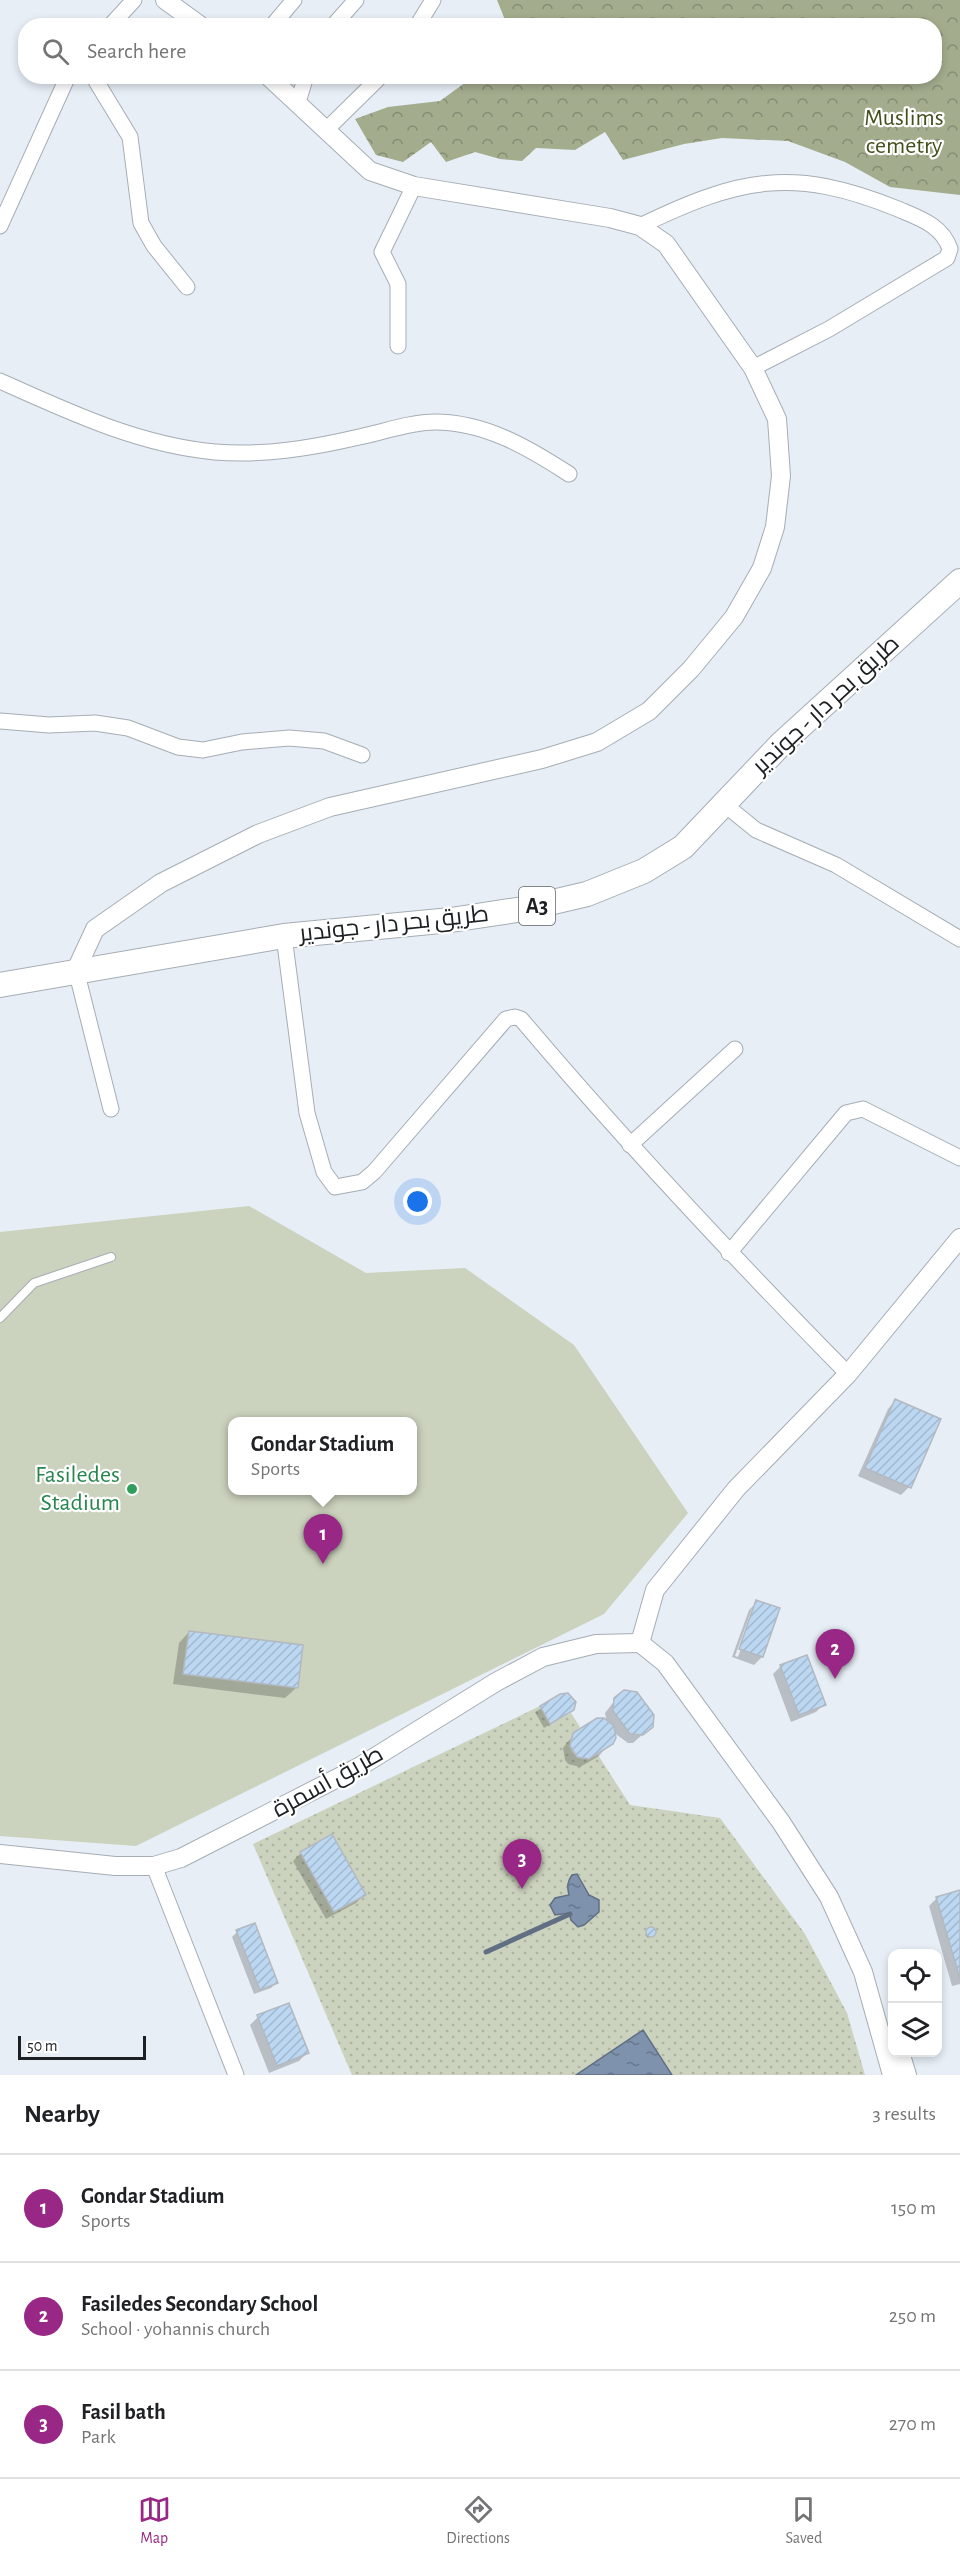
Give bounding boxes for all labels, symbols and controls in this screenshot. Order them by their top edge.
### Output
search box [18,18,942,84]
icon: search [39,35,72,68]
text: Search here [87,40,186,62]
park label: Muslims cemetry [864,106,944,158]
street label: طريق بحر دار - جوندير [747,631,905,782]
road number: A3 [519,887,555,925]
street label: طريق بحر دار - جوندير [296,902,490,948]
your location [403,1187,432,1216]
popup [228,1417,417,1495]
text: Gondar Stadium [251,1433,394,1455]
text: Sports [251,1459,300,1479]
place label: Fasiledes Stadium [35,1463,120,1515]
marker: Fasiledes Stadium [125,1482,139,1496]
pin: 1 [304,1514,342,1564]
pin: 2 [816,1630,854,1679]
street label: طريق أسمرة [266,1737,388,1824]
pin: 3 [502,1840,542,1889]
map controls [888,1949,942,2057]
button: locate [888,1949,942,2003]
button: layers [888,2003,942,2057]
scale bar [18,2033,146,2060]
text: 50 m [27,2038,58,2054]
text: Nearby [24,2101,100,2127]
text: 3 results [872,2104,936,2124]
text: Gondar Stadium [81,2185,225,2207]
text: 1 [40,2198,47,2218]
text: 150 m [891,2198,936,2218]
text: Sports [81,2211,130,2231]
text: Fasiledes Secondary School [81,2293,318,2315]
text: 2 [39,2306,48,2326]
text: 250 m [889,2306,936,2326]
text: School · yohannis church [81,2319,270,2339]
text: Fasil bath [81,2401,166,2423]
text: 3 [39,2414,48,2434]
text: 270 m [889,2414,936,2434]
text: Park [81,2427,116,2447]
tab: Map [138,2493,171,2548]
tab: Directions [446,2493,510,2548]
tab: Saved [786,2493,822,2548]

